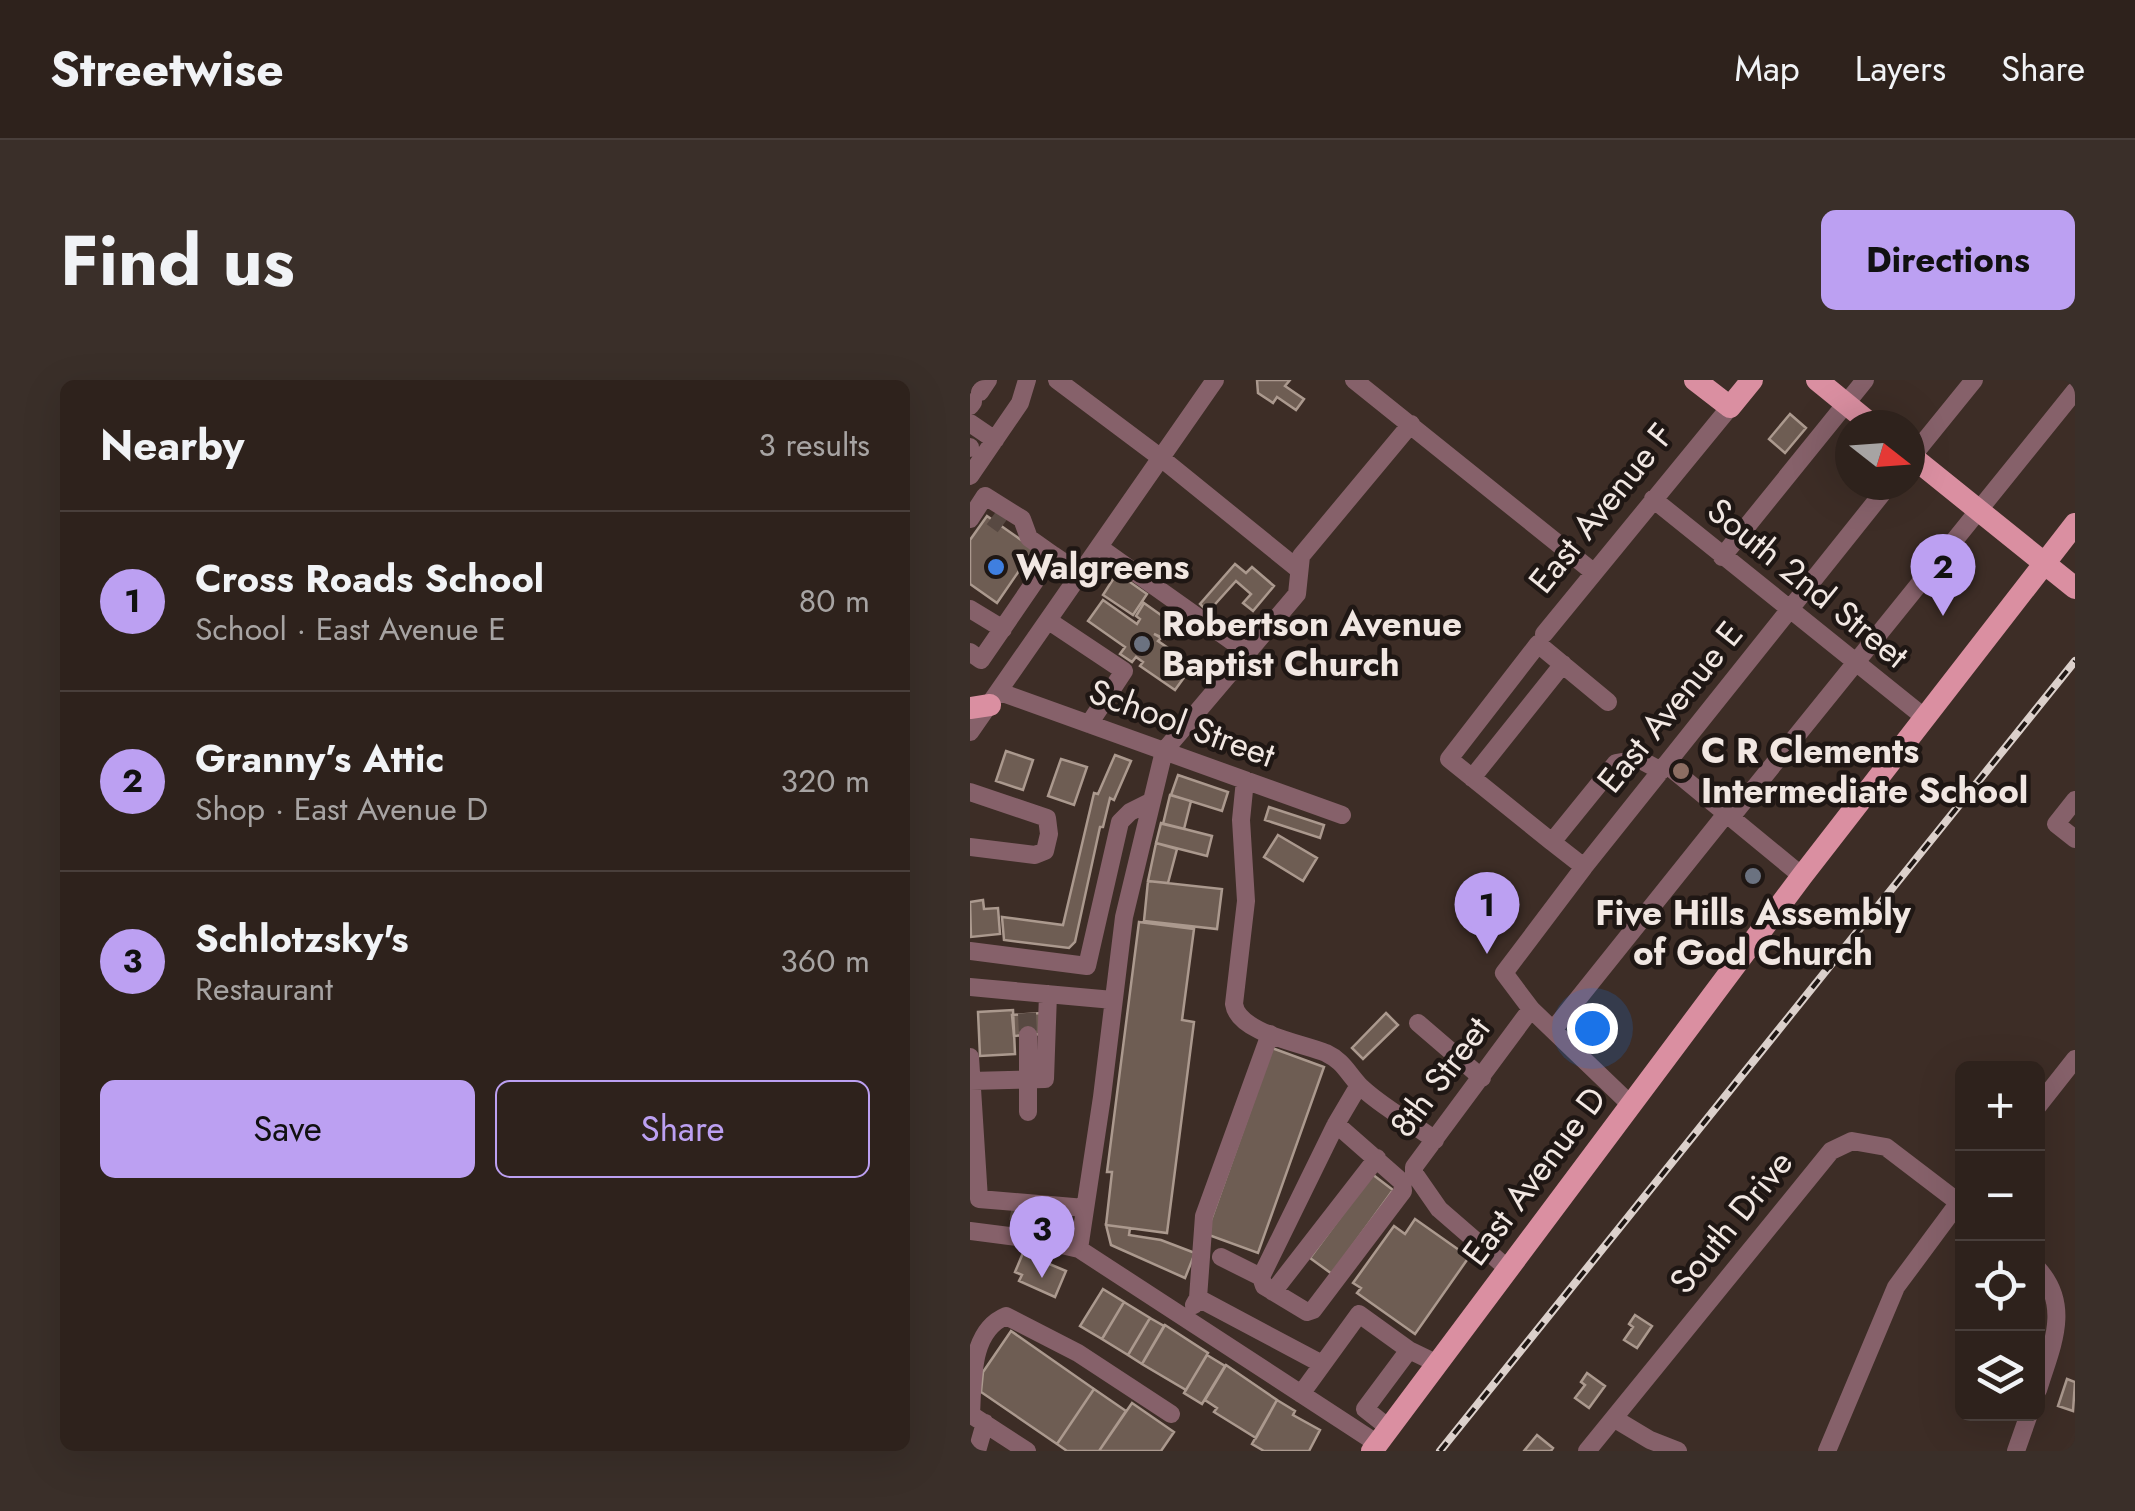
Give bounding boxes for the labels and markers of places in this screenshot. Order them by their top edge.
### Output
pin: 2 [1910,534,1976,616]
place label: Walgreens [1016,542,1190,592]
marker: Walgreens [985,556,1007,578]
place label: Robertson Avenue Baptist Church [1162,599,1462,689]
marker: Robertson Avenue Baptist Church [1131,633,1153,655]
place label: C R Clements Intermediate School [1701,726,2028,816]
marker: C R Clements Intermediate School [1670,760,1692,782]
marker: Five Hills Assembly of God Church [1742,865,1764,887]
pin: 1 [1454,872,1520,954]
place label: Five Hills Assembly of God Church [1595,888,1912,978]
pin: 3 [1010,1196,1074,1278]

